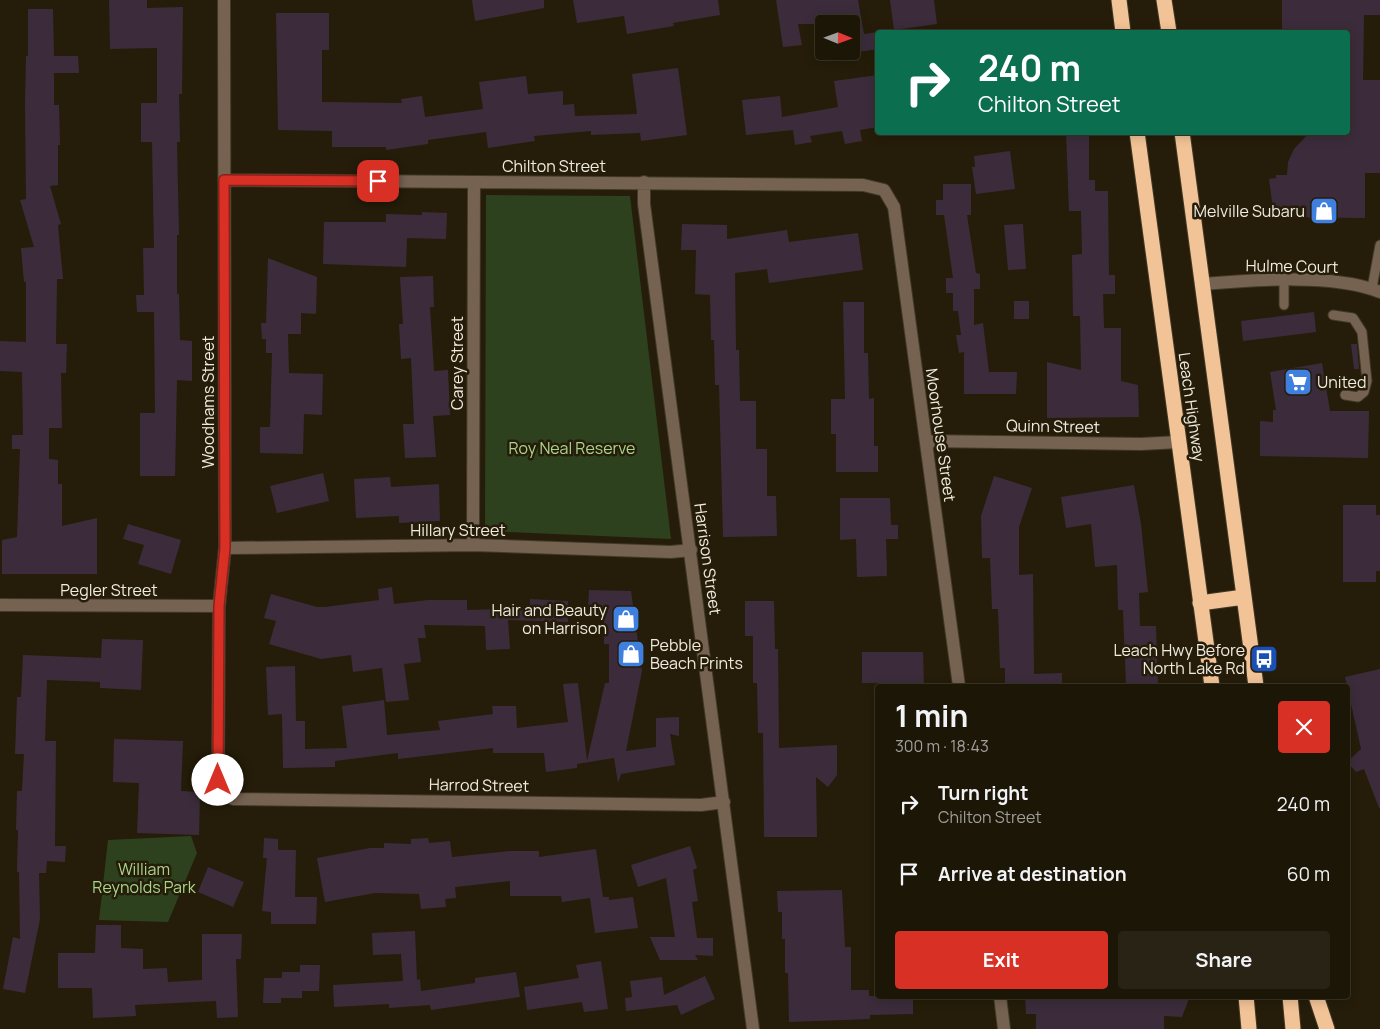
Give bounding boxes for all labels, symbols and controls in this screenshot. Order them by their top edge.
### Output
north arrow [815,15,860,60]
map controls [815,15,860,60]
text: 240 m [978,44,1081,92]
icon: right [895,50,960,115]
text: Chilton Street [978,89,1121,119]
street label: Chilton Street [502,155,606,177]
pin [357,160,399,202]
icon: arrive [364,167,392,195]
shop icon: Melville Subaru [1309,196,1339,226]
place label: Melville Subaru [1194,200,1305,222]
street label: Hulme Court [1245,254,1339,278]
street label: Carey Street [446,316,468,410]
street label: Woodhams Street [197,336,219,468]
street label: Leach Highway [1173,351,1211,464]
street label: Moorhouse Street [921,367,961,503]
supermarket icon: United [1283,367,1313,397]
place label: United [1317,371,1366,393]
street label: Quinn Street [1006,414,1100,438]
park label: Roy Neal Reserve [509,437,635,459]
street label: Harrison Street [689,502,727,616]
street label: Hillary Street [410,519,506,541]
street label: Pegler Street [60,579,158,601]
place label: Hair and Beauty on Harrison [491,599,608,639]
shop icon: Hair and Beauty on Harrison [611,604,641,634]
place label: Pebble Beach Prints [650,634,743,674]
shop icon: Pebble Beach Prints [616,639,646,669]
place label: Leach Hwy Before North Lake Rd [1113,639,1245,679]
bus stop icon: Leach Hwy Before North Lake Rd [1249,644,1279,674]
text: 1 min [895,695,968,736]
button: close [1278,701,1330,753]
text: 300 m · 18:43 [895,735,989,757]
position arrow [191,753,243,805]
street label: Harrod Street [429,773,529,797]
text: Turn right [938,780,1028,806]
icon: right [895,790,923,818]
text: 240 m [1277,791,1330,817]
text: Chilton Street [938,806,1042,828]
park label: William Reynolds Park [92,858,197,898]
icon: arrive [895,860,923,888]
text: Arrive at destination [938,861,1127,887]
text: 60 m [1287,861,1330,887]
button: Exit [895,931,1108,989]
button: Share [1118,931,1330,989]

